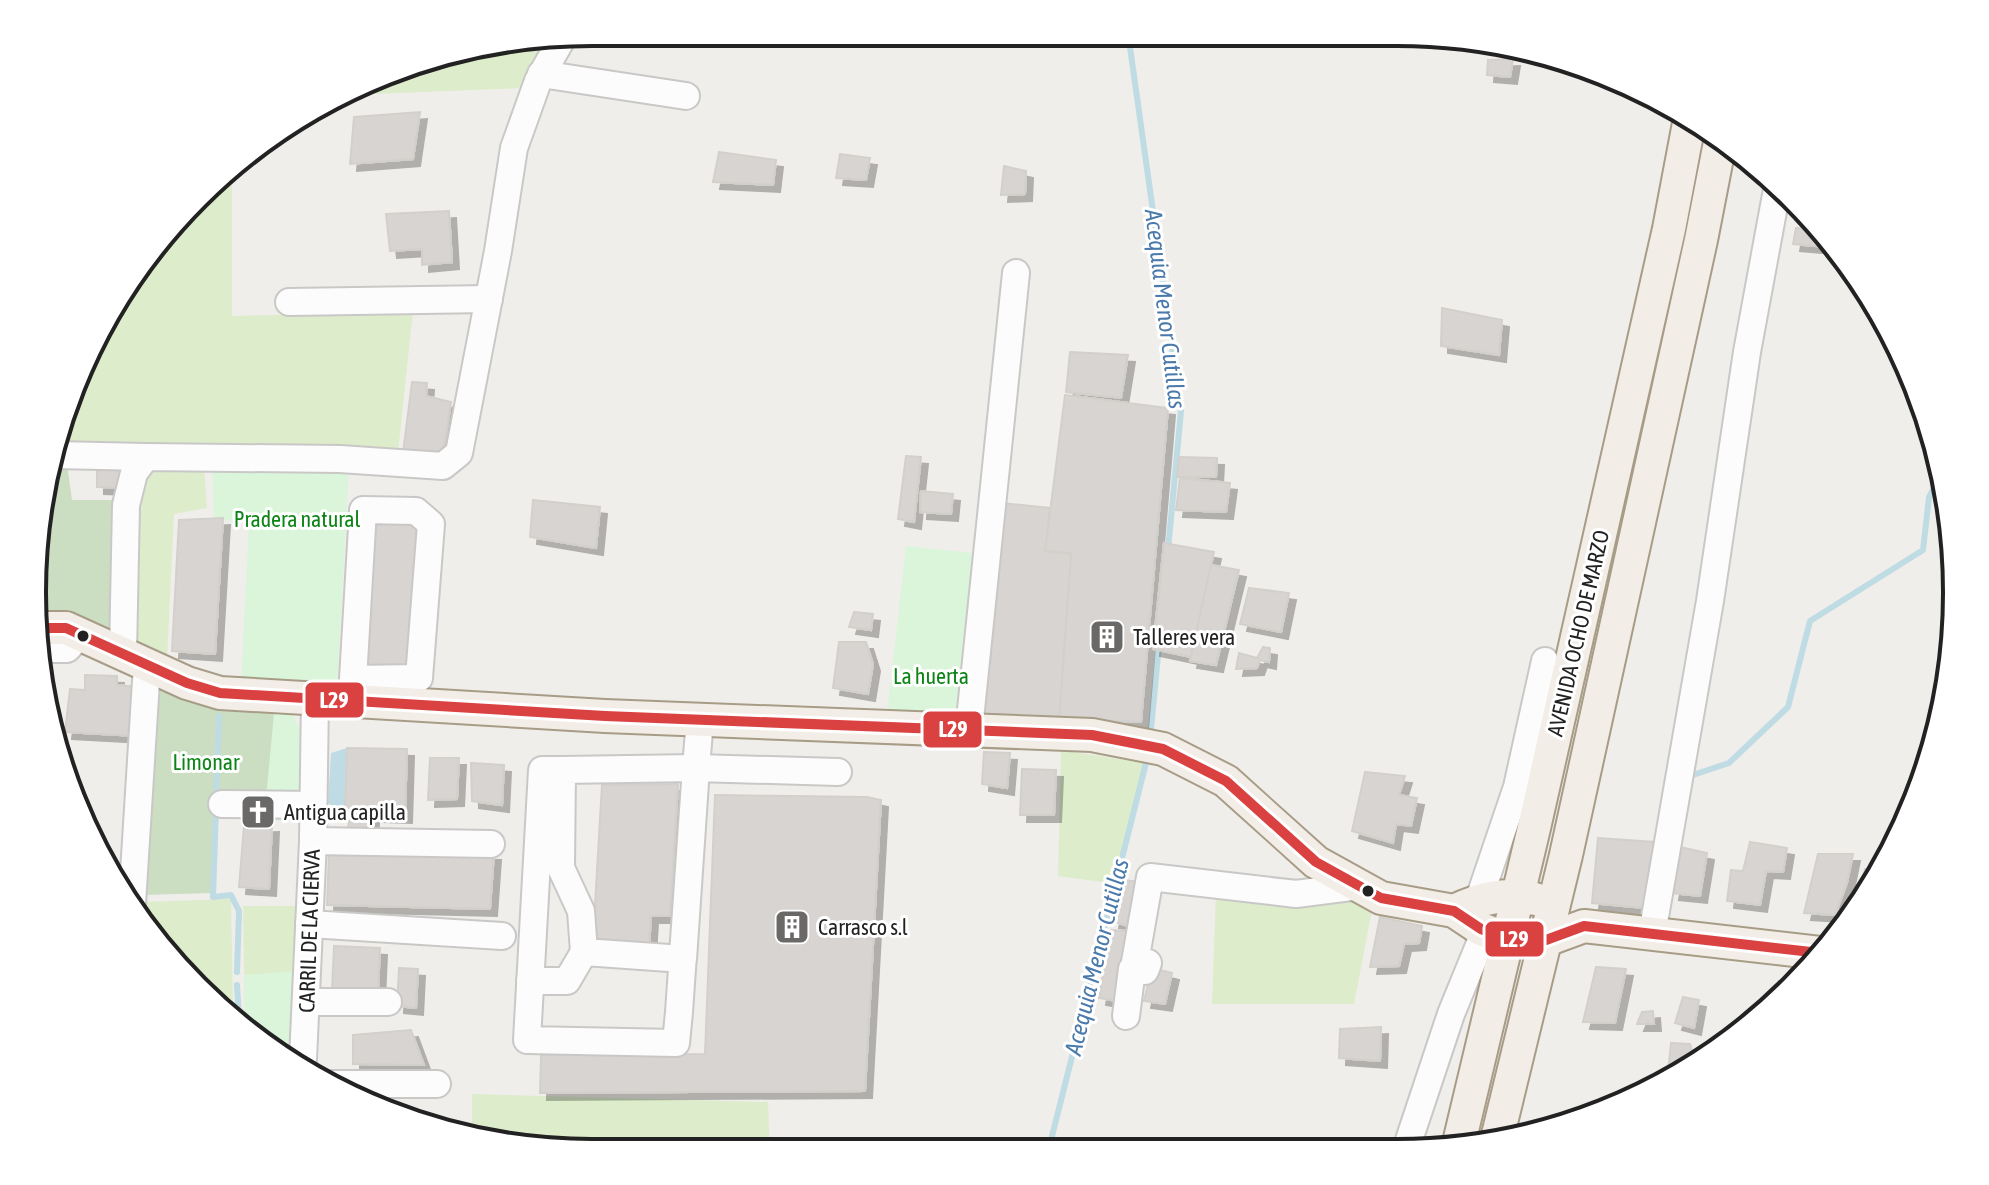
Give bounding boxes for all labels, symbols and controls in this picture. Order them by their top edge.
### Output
water label: Acequia Menor Cutillas [1140,207,1191,410]
park label: Pradera natural [234,506,361,532]
street label: AVENIDA OCHO DE MARZO [1542,527,1614,739]
building icon: Talleres vera [1088,618,1126,656]
place label: Talleres vera [1133,624,1235,650]
unlabelled marker [75,628,91,644]
park label: La huerta [893,663,969,689]
line badge: L29 [304,681,365,719]
text: L29 [319,687,349,713]
line badge: L29 [922,710,983,749]
text: L29 [938,716,968,742]
park label: Limonar [172,749,240,775]
church icon: Antigua capilla [239,793,277,831]
place label: Antigua capilla [284,799,406,825]
street label: CARRIL DE LA CIERVA [293,849,325,1013]
water label: Acequia Menor Cutillas [1059,856,1134,1059]
unlabelled marker [1360,883,1376,899]
building icon: Carrasco s.l [773,908,811,946]
place label: Carrasco s.l [818,914,908,940]
line badge: L29 [1484,920,1545,958]
text: L29 [1499,926,1529,952]

